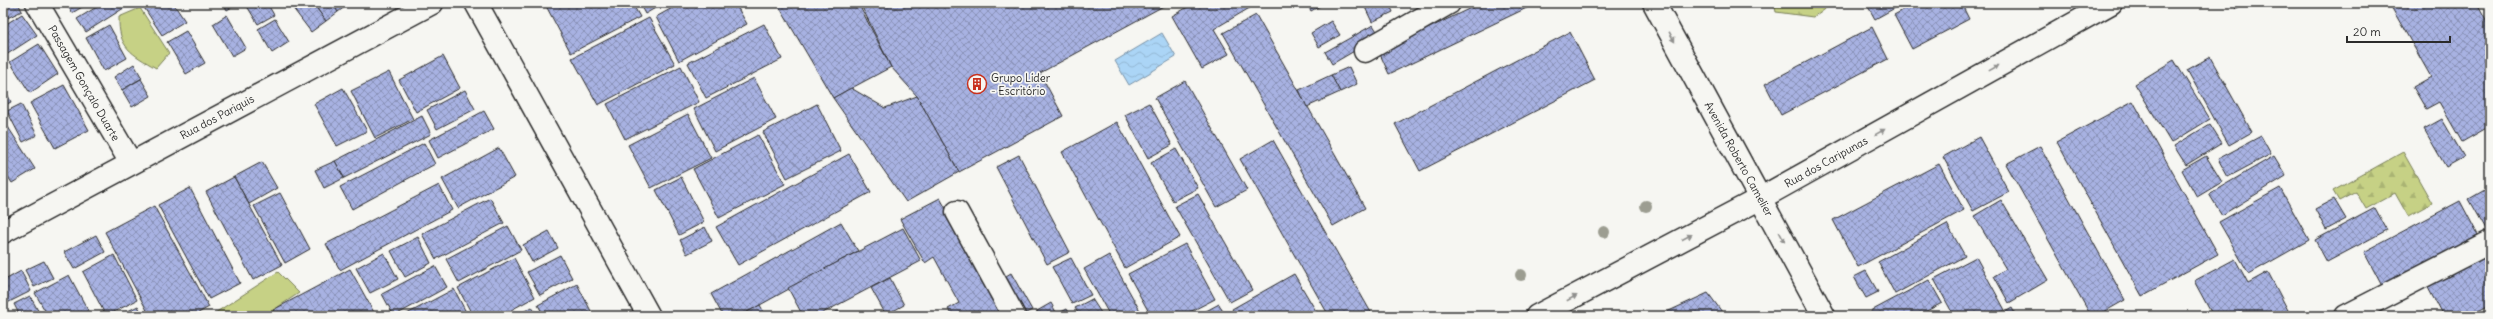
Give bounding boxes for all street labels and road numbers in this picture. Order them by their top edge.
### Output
street label: Passagem Gonçalo Duarte [45,23,123,143]
street label: Rua dos Pariquis [177,92,257,142]
street label: Avenida Roberto Camelier [1702,99,1777,219]
street label: Rua dos Caripunas [1782,133,1870,191]

